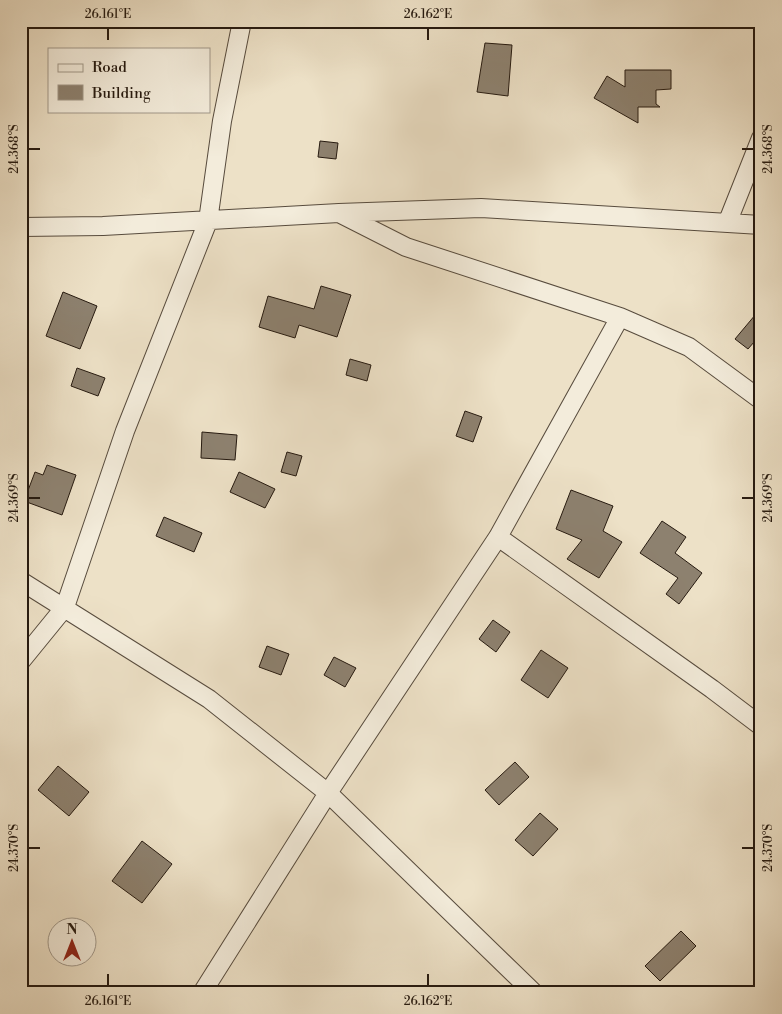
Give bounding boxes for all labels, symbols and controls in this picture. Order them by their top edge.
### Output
text: 26.161°E [85,7,131,22]
text: 26.162°E [404,7,452,22]
legend [48,48,210,112]
text: Road [92,58,127,77]
text: Building [91,84,151,103]
text: 24.368°S [7,124,22,174]
text: 24.368°S [761,124,776,174]
text: 24.369°S [7,473,22,523]
text: 24.369°S [761,473,776,523]
text: 24.370°S [7,824,22,872]
text: 24.370°S [761,824,776,872]
north arrow [48,916,98,966]
text: N [66,921,78,939]
text: 26.161°E [85,994,131,1009]
text: 26.162°E [404,994,452,1009]

